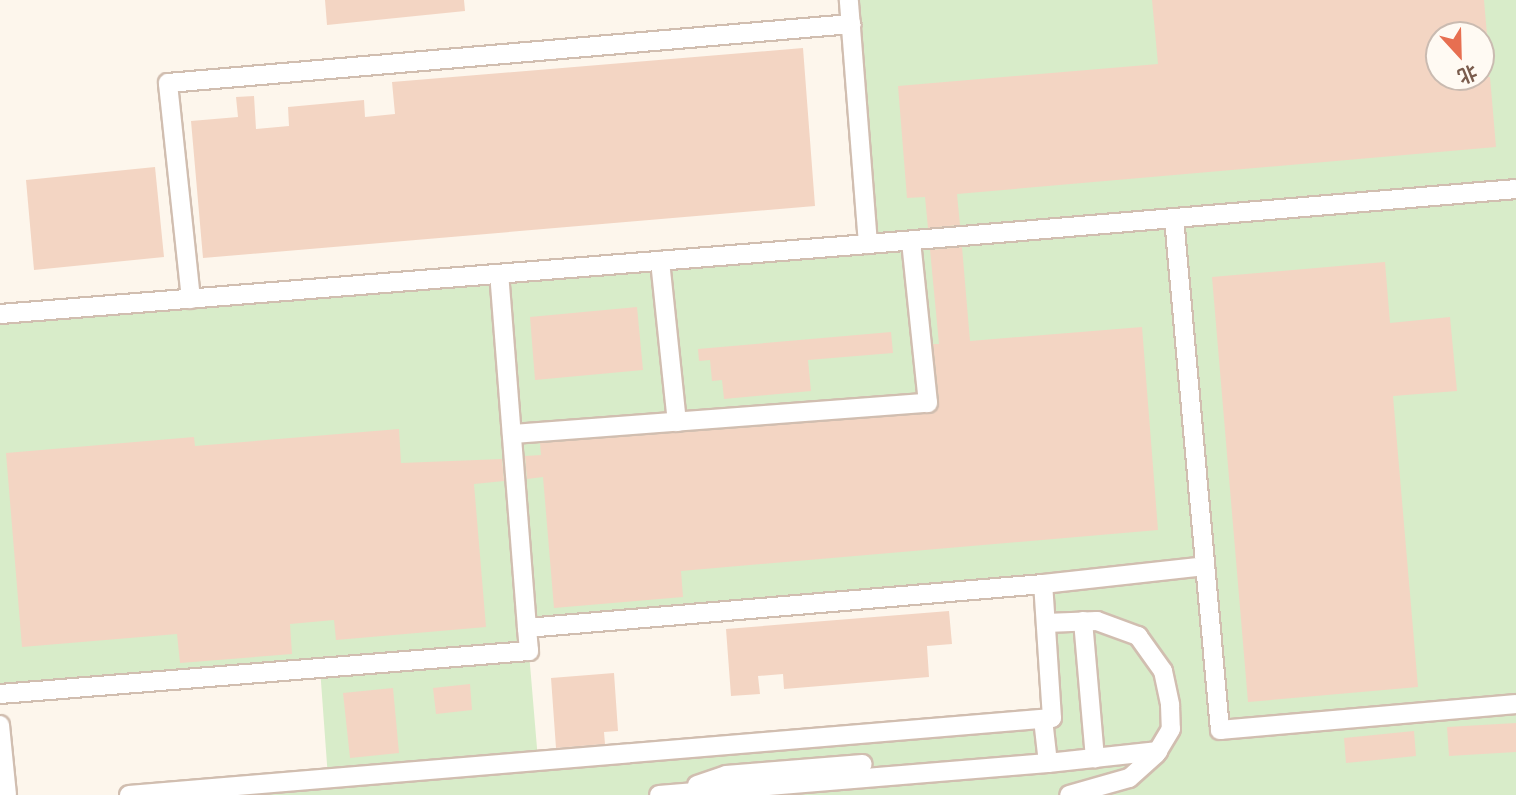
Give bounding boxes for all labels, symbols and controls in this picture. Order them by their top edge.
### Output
north arrow [1425,21,1495,91]
text: 北 [1454,60,1480,88]

